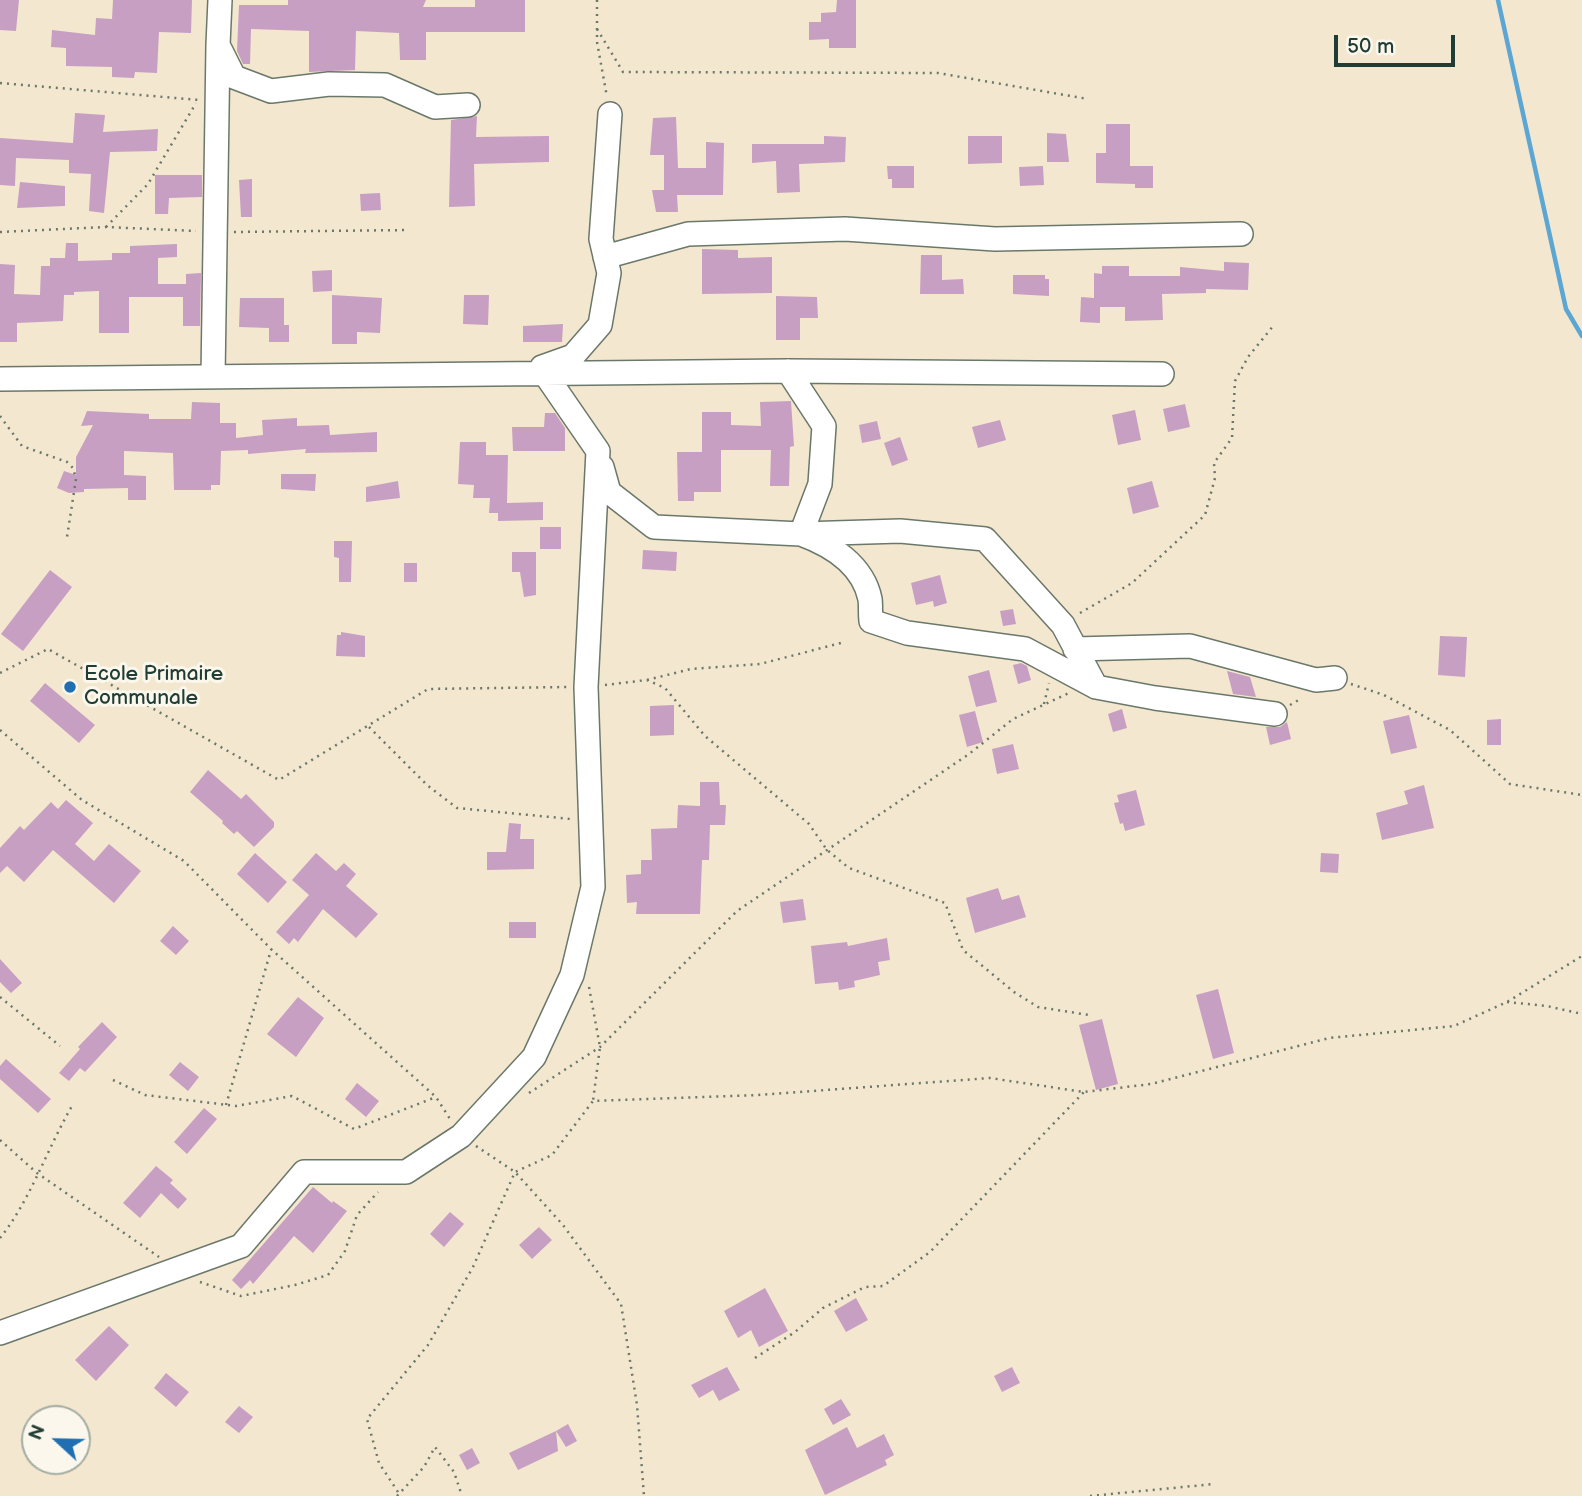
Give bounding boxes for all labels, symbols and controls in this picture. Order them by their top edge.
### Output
scale bar [1337,21,1458,65]
text: 50 m [1347,34,1394,59]
place label: Ecole Primaire Communale [84,662,223,712]
marker: Ecole Primaire Communale [62,679,78,695]
north arrow [21,1405,91,1475]
text: N [25,1422,51,1444]

